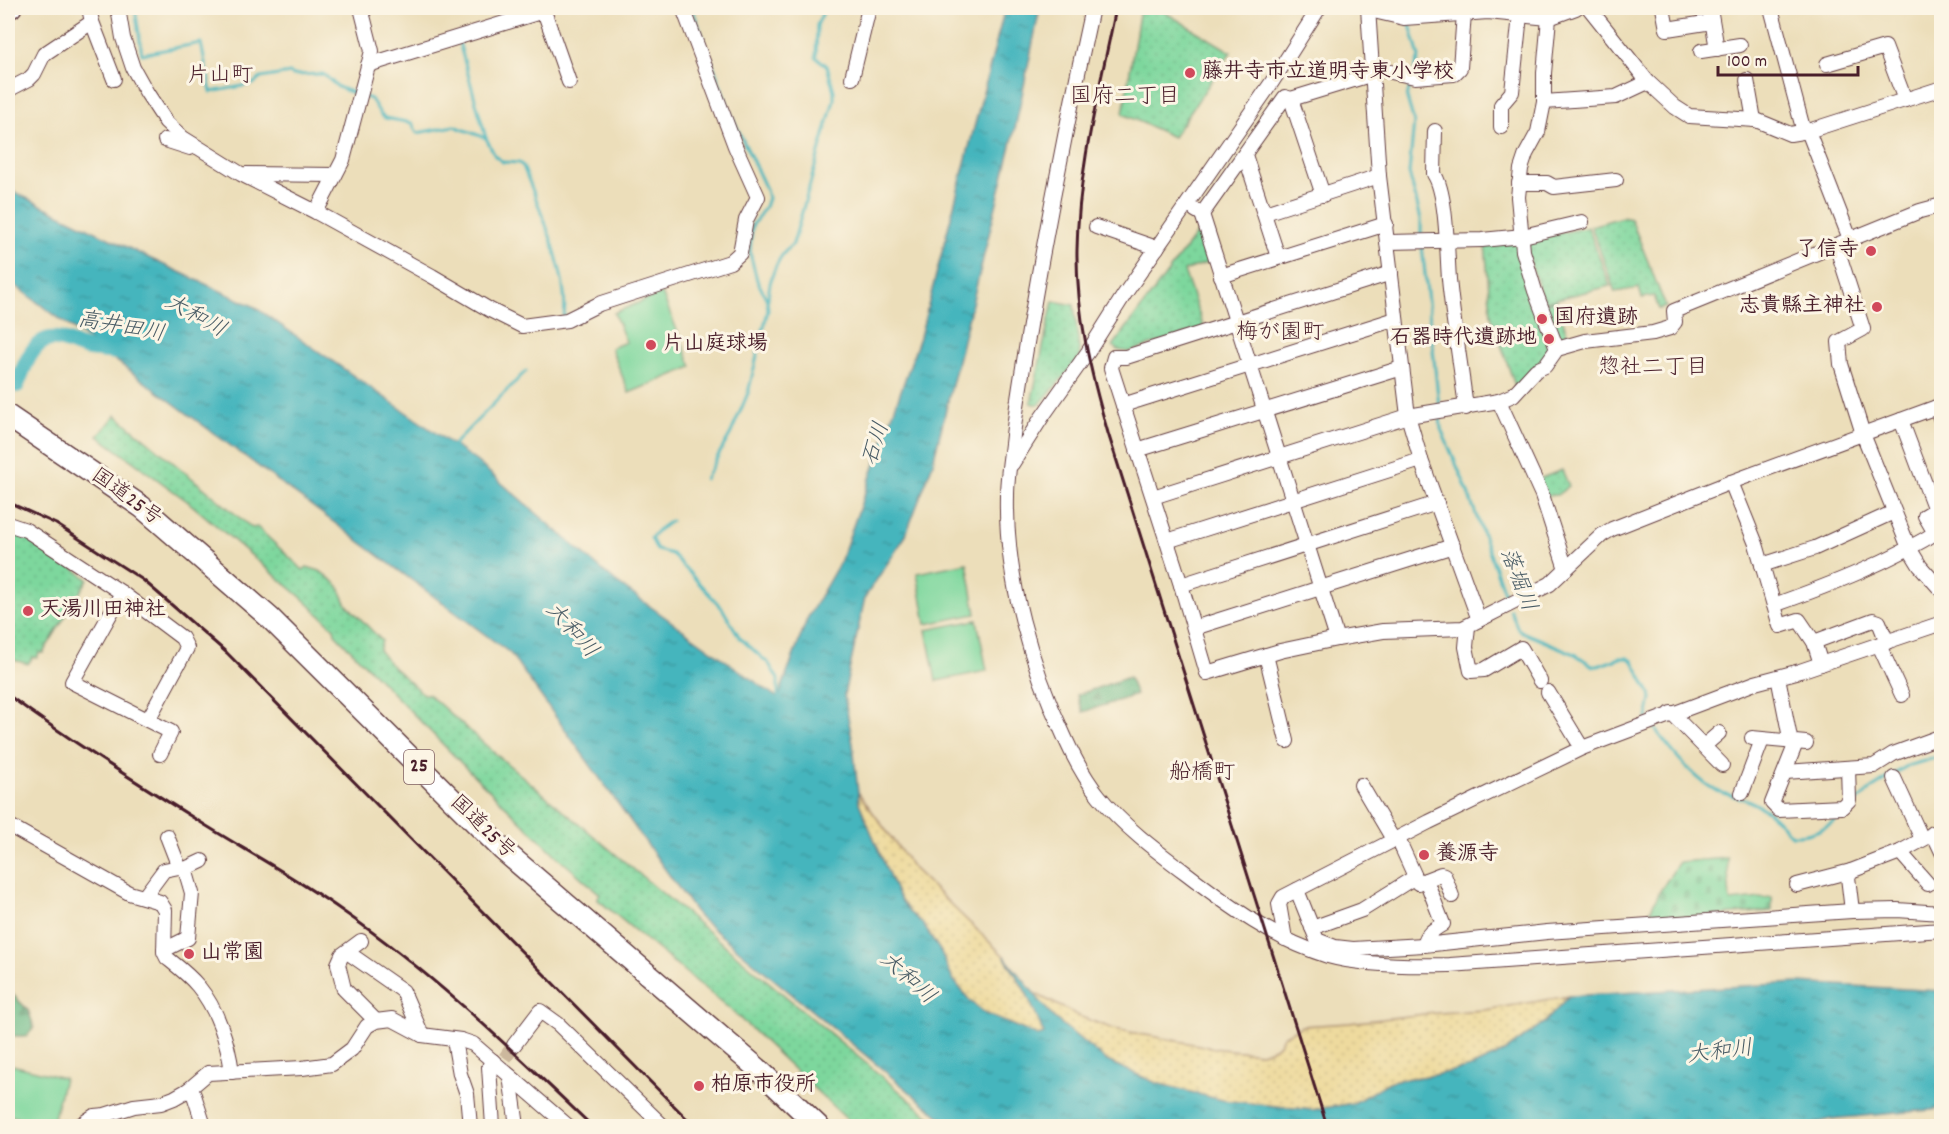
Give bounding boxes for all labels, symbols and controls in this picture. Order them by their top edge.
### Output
scale bar [1718,39,1858,77]
text: 100 m [1727,50,1767,75]
place label: 藤井寺市立道明寺東小学校 [1202,58,1454,88]
district label: 片山町 [187,61,253,92]
marker: 藤井寺市立道明寺東小学校 [1183,66,1197,80]
district label: 国府二丁目 [1070,82,1180,113]
place label: 了信寺 [1796,236,1859,266]
marker: 了信寺 [1864,244,1878,258]
water label: 大和川 [159,287,231,347]
place label: 志貴縣主神社 [1739,292,1865,322]
marker: 志貴縣主神社 [1870,300,1884,314]
place label: 国府遺跡 [1554,304,1638,334]
water label: 高井田川 [75,305,167,351]
marker: 国府遺跡 [1535,312,1549,326]
district label: 梅が園町 [1236,318,1324,349]
place label: 石器時代遺跡地 [1390,324,1537,354]
place label: 片山庭球場 [663,330,768,360]
marker: 石器時代遺跡地 [1542,332,1556,346]
marker: 片山庭球場 [644,338,658,352]
district label: 惣社二丁目 [1598,353,1708,384]
water label: 石川 [855,418,899,470]
street label: 国道25号 [84,462,168,534]
water label: 落堀川 [1491,544,1543,616]
place label: 天湯川田神社 [40,596,166,626]
water label: 大和川 [537,596,605,666]
marker: 天湯川田神社 [21,604,35,618]
road number: 25 [404,750,434,784]
district label: 船橋町 [1169,758,1235,789]
street label: 国道25号 [442,789,522,867]
place label: 養源寺 [1436,840,1499,870]
marker: 養源寺 [1417,848,1431,862]
place label: 山常園 [201,939,264,969]
water label: 大和川 [872,945,942,1013]
marker: 山常園 [182,947,196,961]
water label: 大和川 [1685,1034,1755,1072]
place label: 柏原市役所 [711,1071,816,1101]
marker: 柏原市役所 [692,1079,706,1093]

